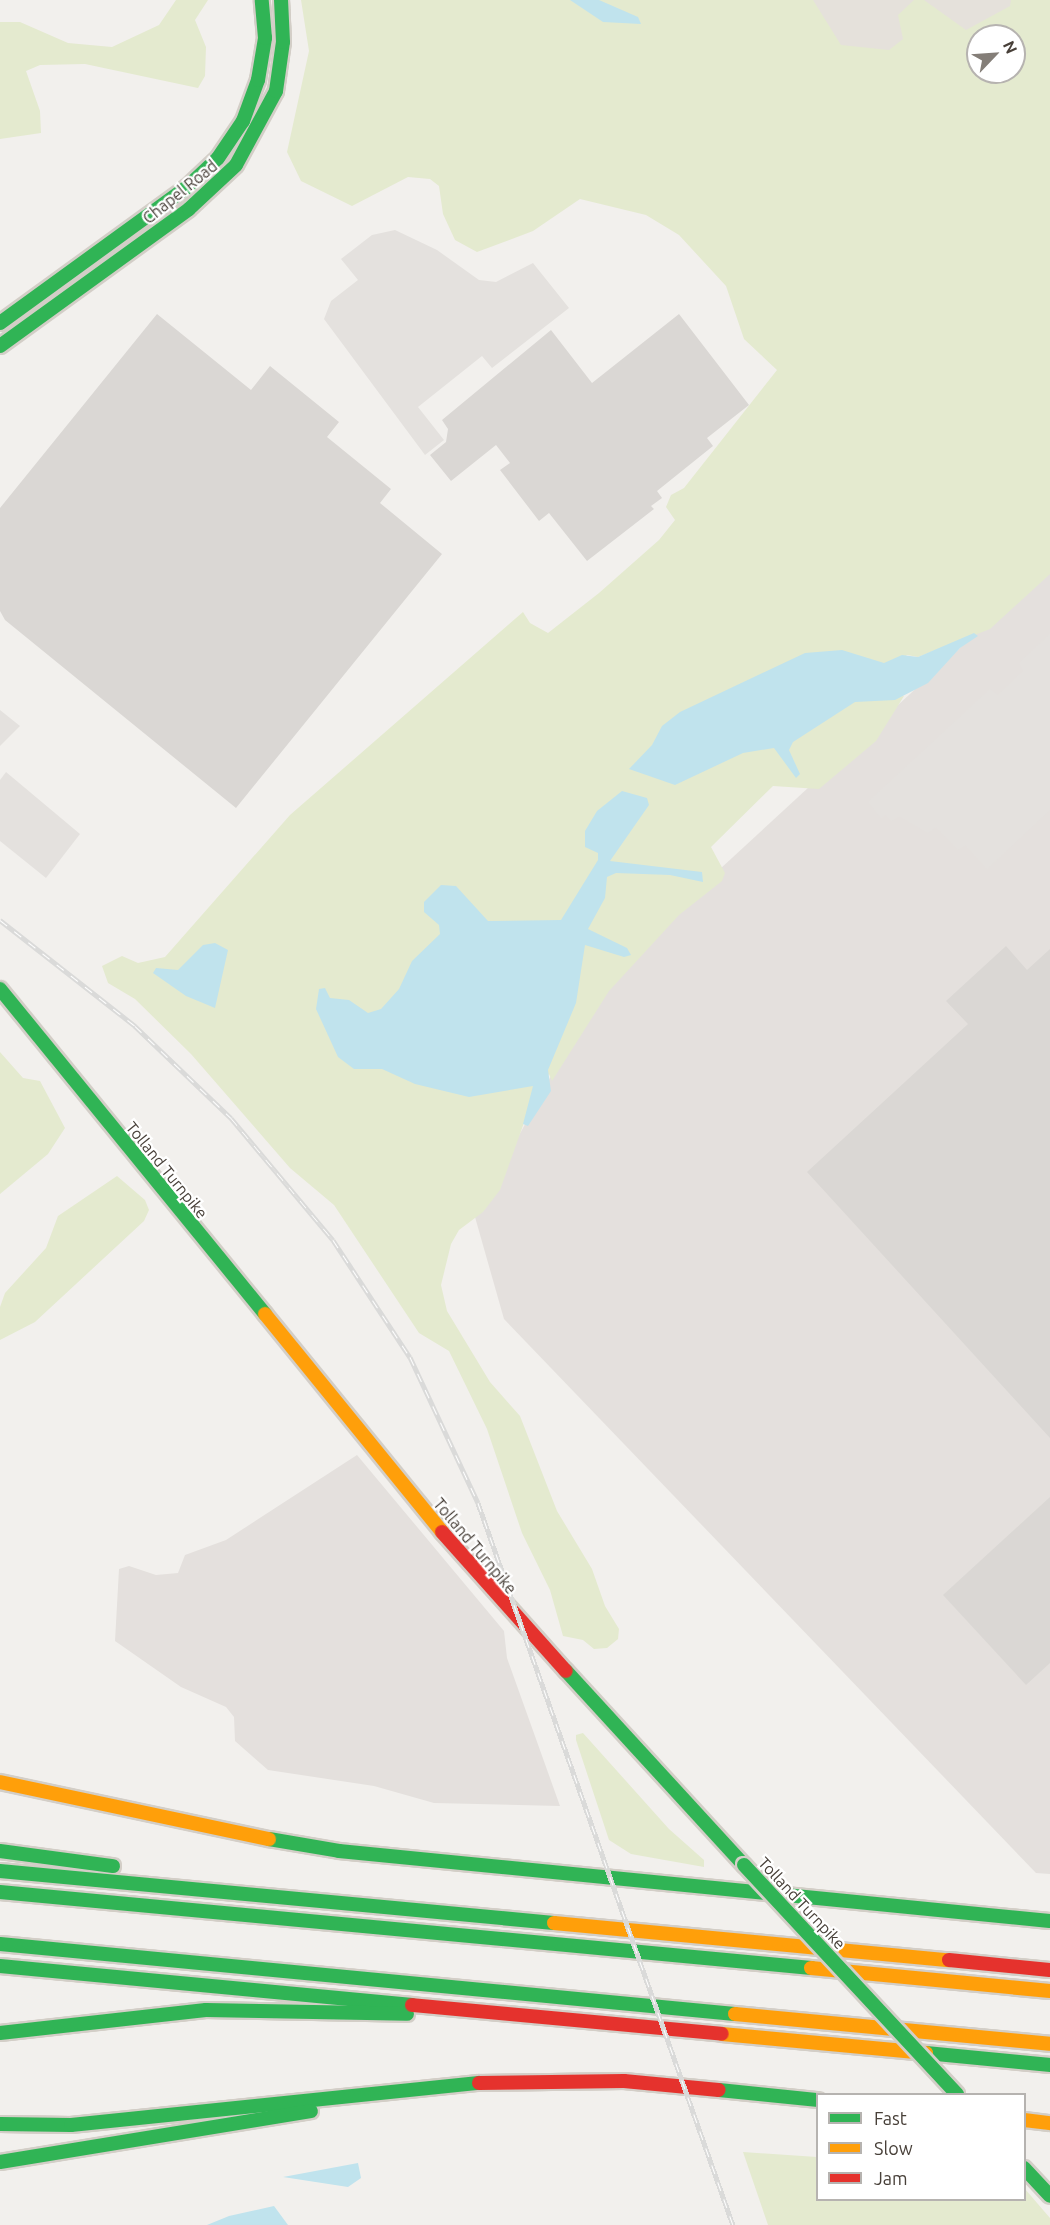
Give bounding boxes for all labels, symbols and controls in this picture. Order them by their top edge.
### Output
north arrow [966,24,1026,84]
text: N [1000,38,1021,56]
street label: Chapel Road [139,156,221,228]
street label: Tolland Turnpike [122,1118,212,1222]
street label: Tolland Turnpike [429,1494,521,1598]
street label: Tolland Turnpike [754,1853,850,1953]
legend [816,2093,1026,2201]
text: Fast [874,2108,907,2128]
text: Slow [874,2138,913,2158]
text: Jam [874,2168,908,2188]

